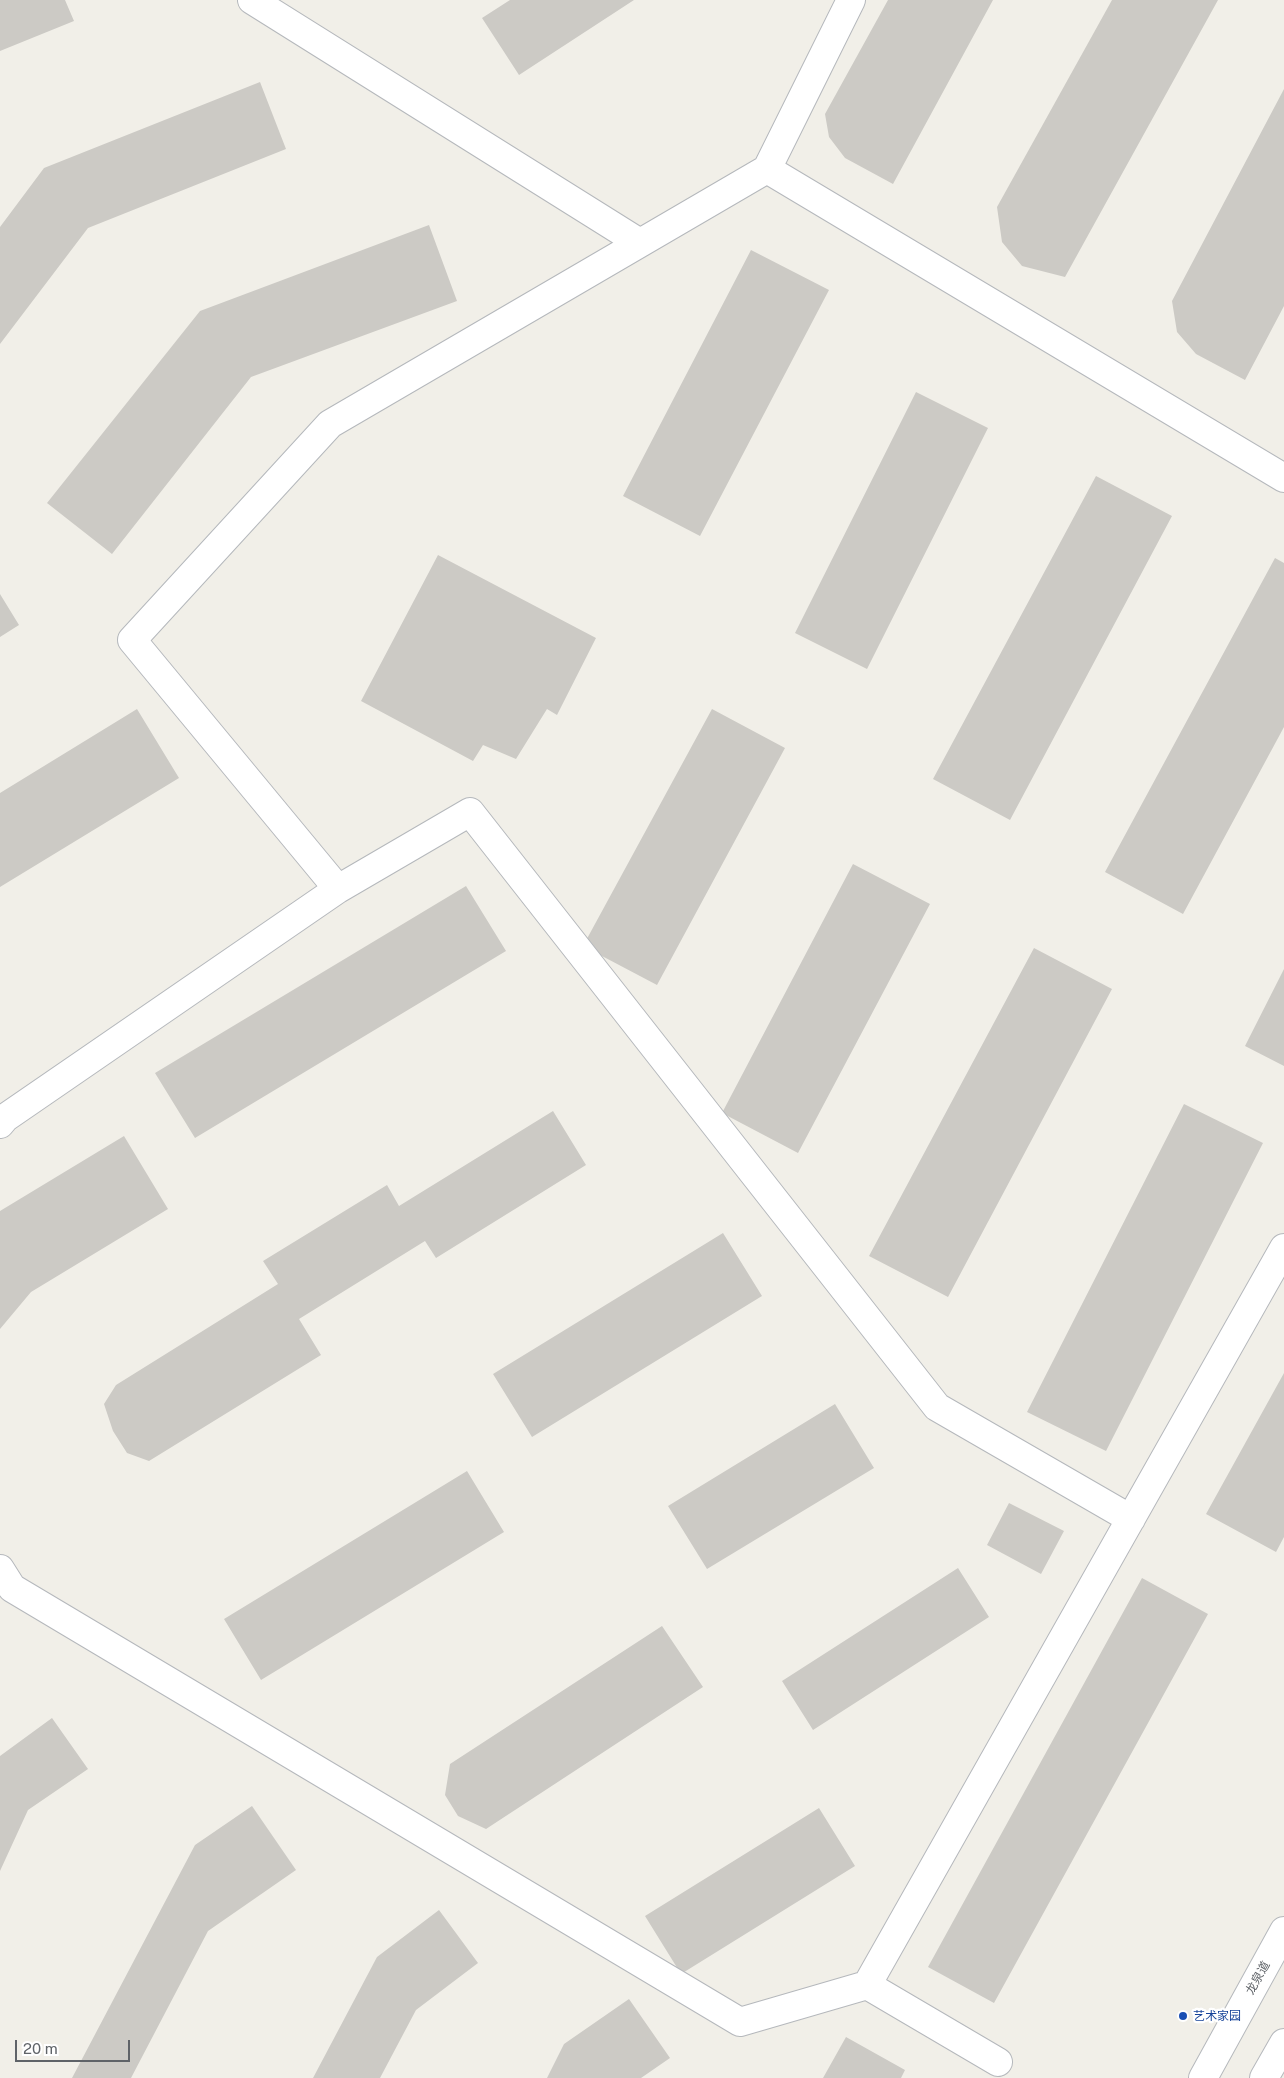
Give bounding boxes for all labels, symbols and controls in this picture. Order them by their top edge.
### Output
street label: 龙泉道 [1243,1959,1273,1997]
place label: 艺术家园 [1193,2009,1241,2023]
marker: 艺术家园 [1177,2010,1189,2022]
scale bar [18,2030,132,2062]
text: 20 m [23,2040,58,2057]

